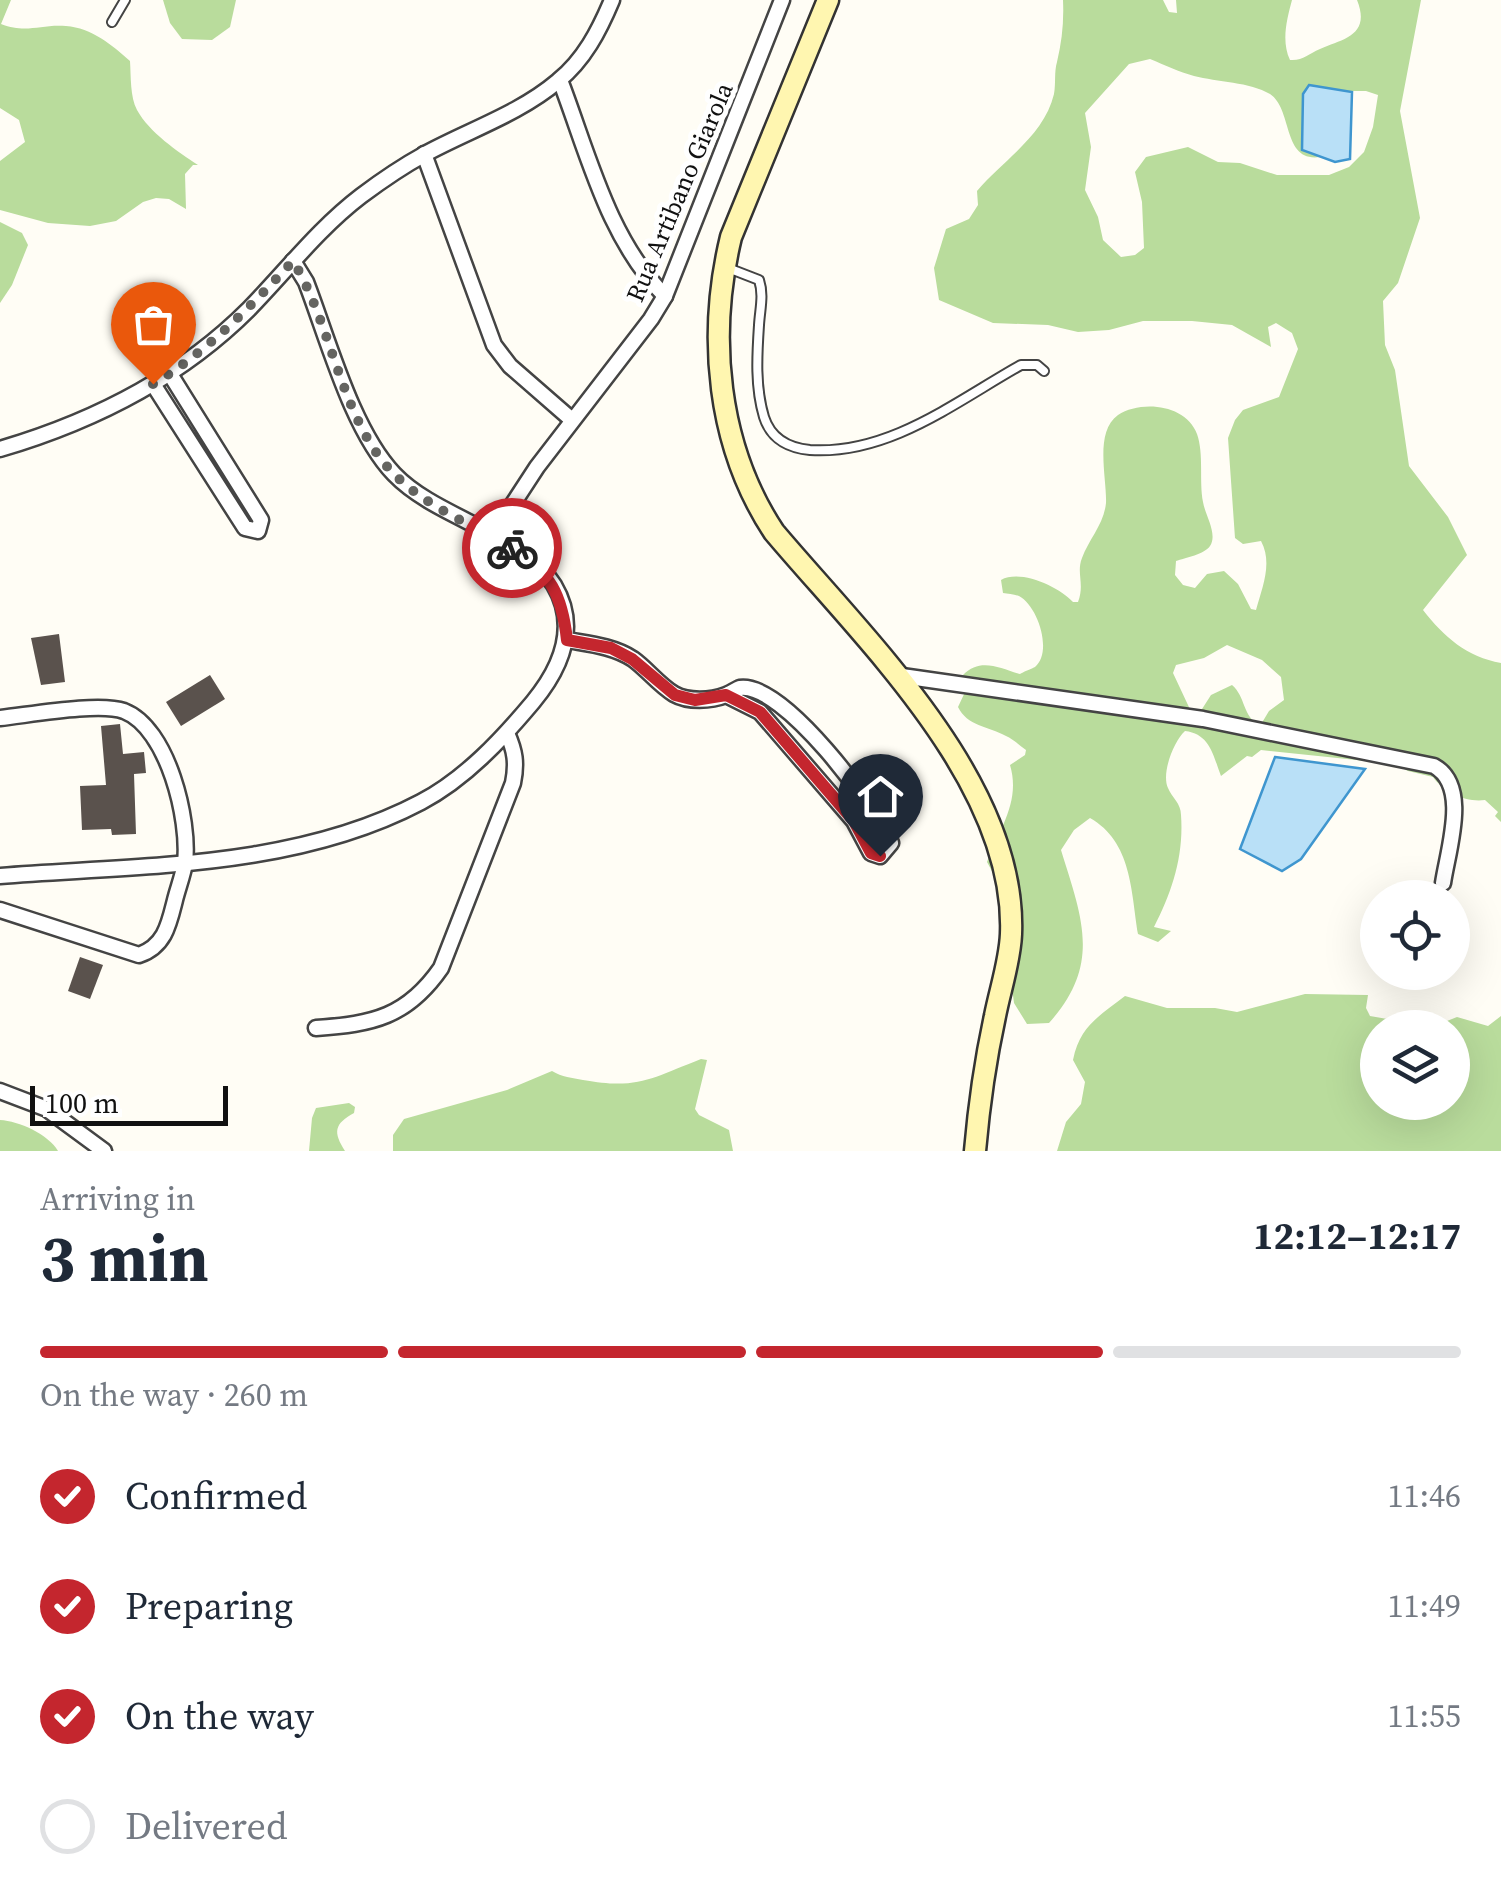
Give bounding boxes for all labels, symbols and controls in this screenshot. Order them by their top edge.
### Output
street label: Rua Artibano Giarola [617,77,741,307]
pin [111,282,196,385]
icon: bag [126,297,181,352]
courier [462,498,562,598]
icon: bike [485,521,540,576]
pin [838,754,923,857]
icon: home [853,769,908,824]
map controls [1360,880,1470,1120]
button: locate [1360,880,1470,990]
button: layers [1360,1010,1470,1120]
scale bar [30,1081,228,1126]
text: 100 m [45,1084,119,1122]
text: Arriving in [40,1177,195,1221]
text: 12:12–12:17 [1253,1210,1461,1262]
text: 3 min [40,1214,209,1303]
text: On the way · 260 m [40,1373,308,1417]
icon: check [40,1469,95,1524]
text: Confirmed [125,1470,307,1522]
text: 11:46 [1387,1474,1461,1518]
icon: check [40,1579,95,1634]
text: Preparing [125,1580,293,1632]
text: 11:49 [1387,1584,1461,1628]
icon: check [40,1689,95,1744]
text: On the way [125,1690,314,1742]
text: 11:55 [1387,1694,1461,1738]
text: Delivered [125,1800,288,1852]

